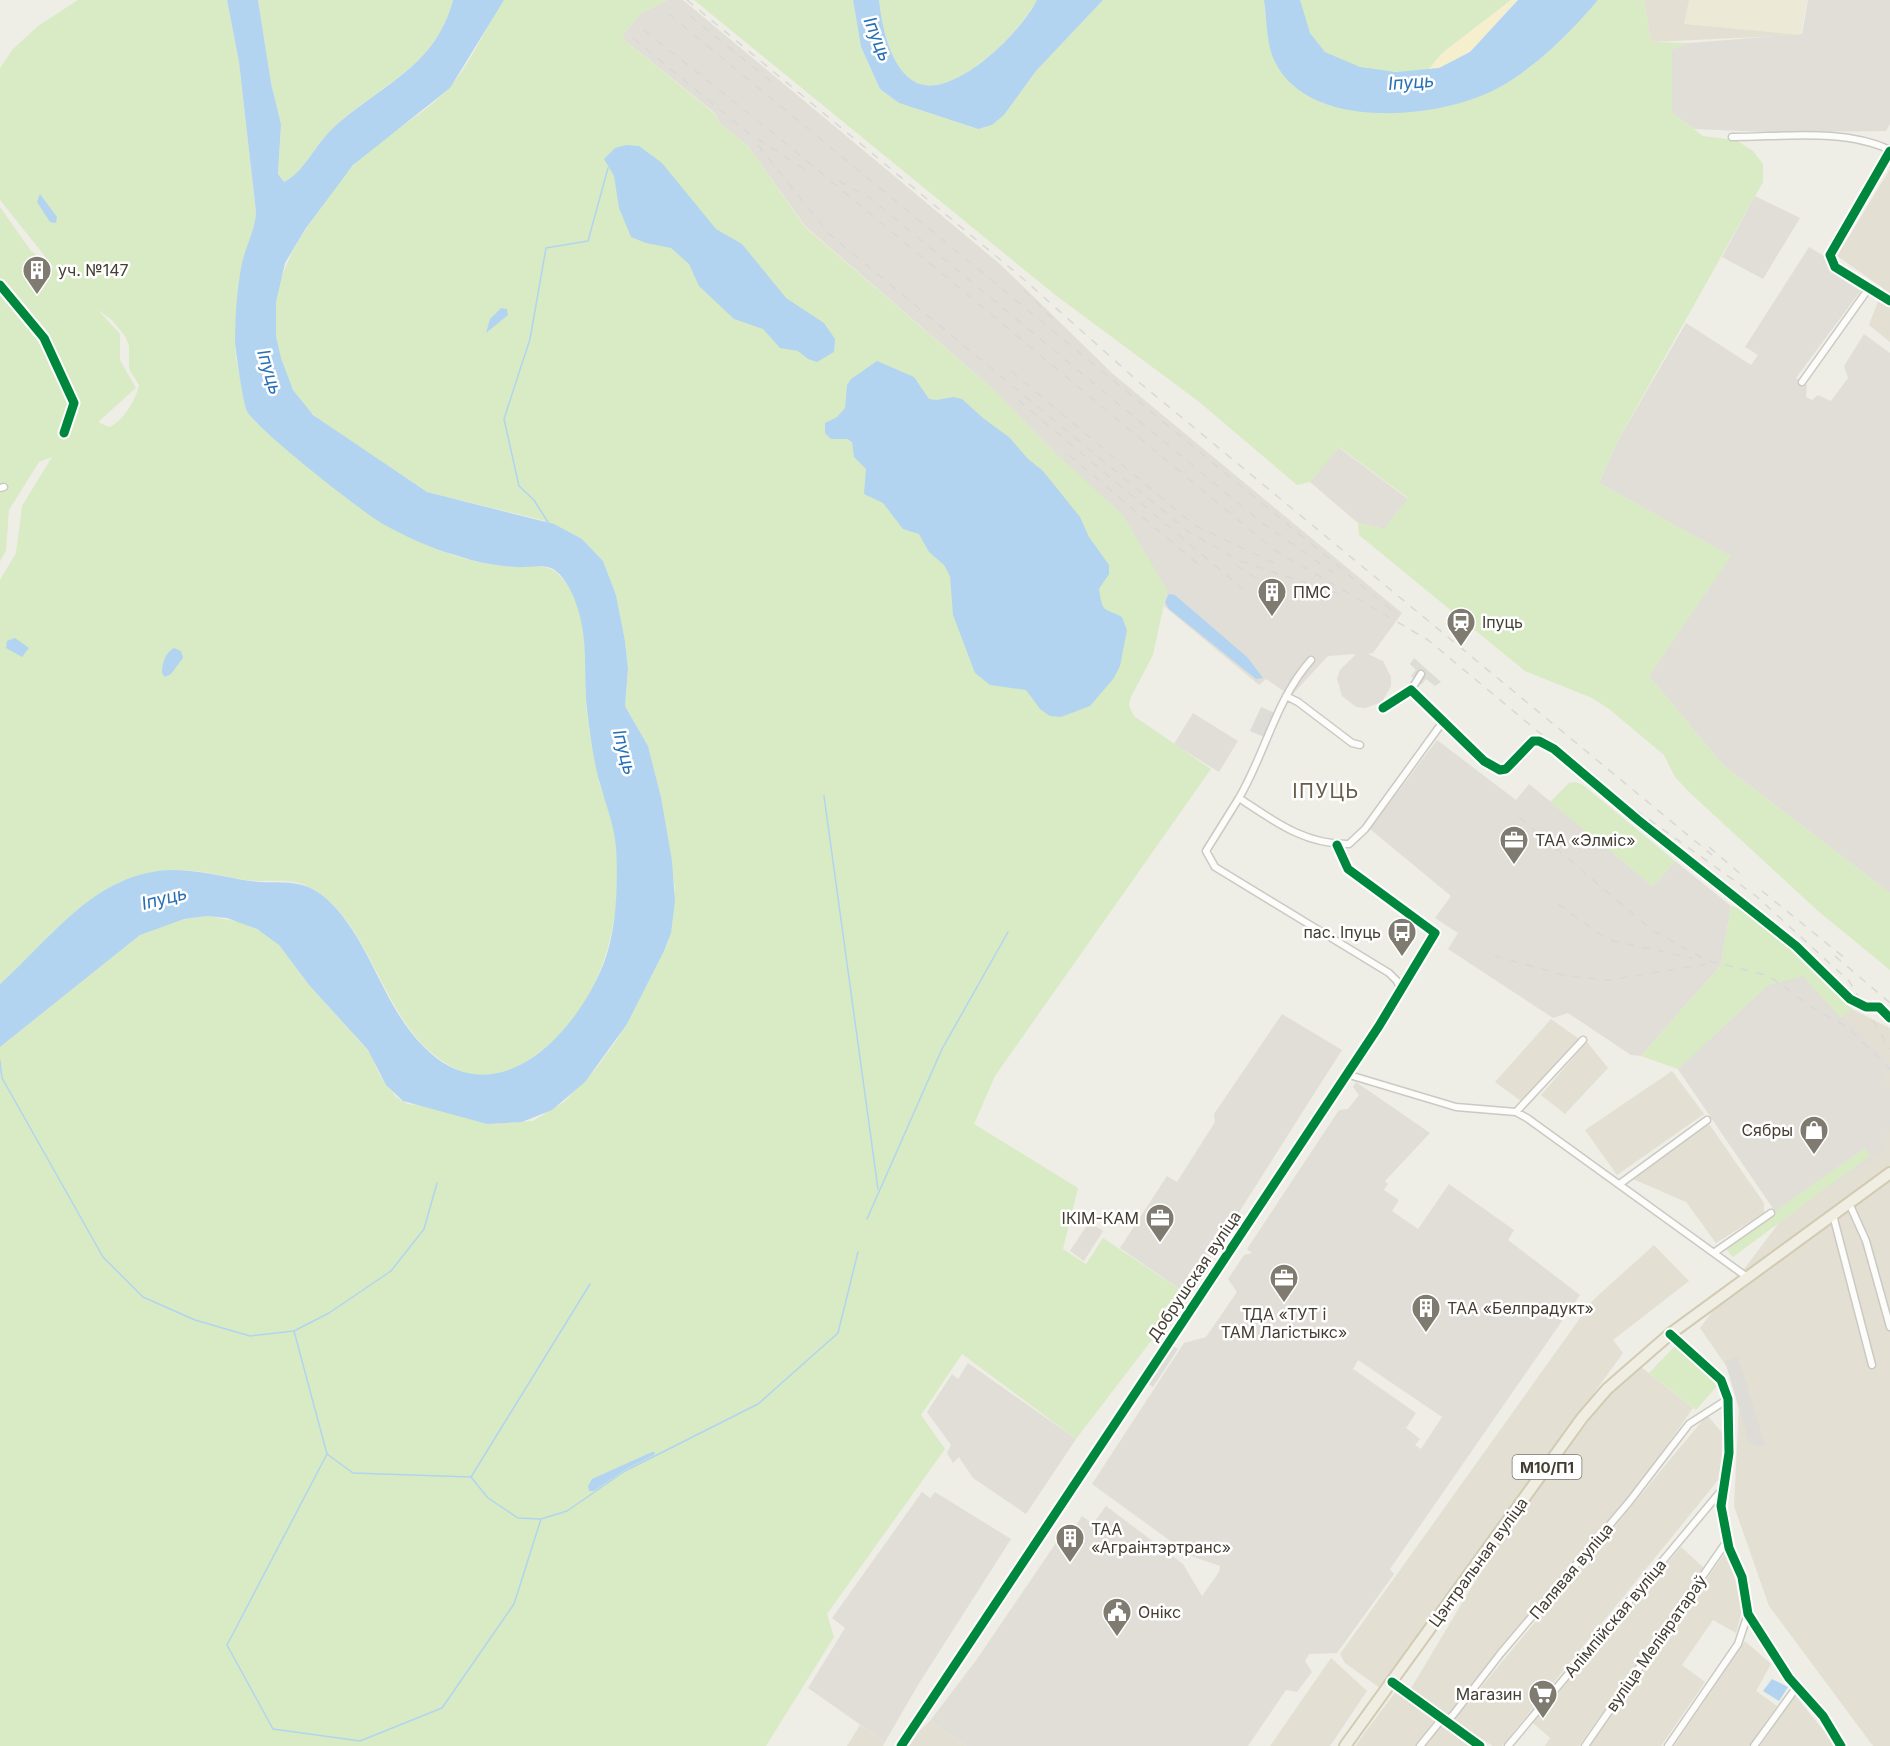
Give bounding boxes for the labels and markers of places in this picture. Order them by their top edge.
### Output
building icon: уч. №147 [21,254,53,296]
place label: уч. №147 [58,260,129,280]
building icon: ПМС [1256,576,1288,618]
place label: ПМС [1293,582,1331,602]
station icon: Іпуць [1445,606,1477,648]
place label: Іпуць [1482,612,1523,632]
office icon: ТАА «Элміс» [1498,824,1530,866]
place label: ТАА «Элміс» [1535,830,1636,850]
bus stop icon: пас. Іпуць [1386,916,1418,958]
place label: пас. Іпуць [1303,922,1381,942]
shop icon: Сябры [1798,1114,1830,1156]
place label: Сябры [1741,1120,1793,1140]
office icon: ІКІМ-КАМ [1144,1202,1176,1244]
place label: ІКІМ-КАМ [1062,1208,1139,1228]
office icon: ТДА «ТУТ і ТАМ Лагістыкс» [1268,1262,1300,1304]
building icon: ТАА «Белпрадукт» [1410,1292,1442,1334]
place label: ТАА «Белпрадукт» [1447,1298,1594,1318]
place label: ТДА «ТУТ і ТАМ Лагістыкс» [1221,1304,1347,1342]
place label: ТАА «Аграінтэртранс» [1091,1519,1231,1557]
building icon: ТАА «Аграінтэртранс» [1054,1522,1086,1564]
public building icon: Онікс [1101,1596,1133,1638]
place label: Онікс [1138,1602,1181,1622]
supermarket icon: Магазин [1527,1678,1559,1720]
place label: Магазин [1456,1684,1522,1704]

